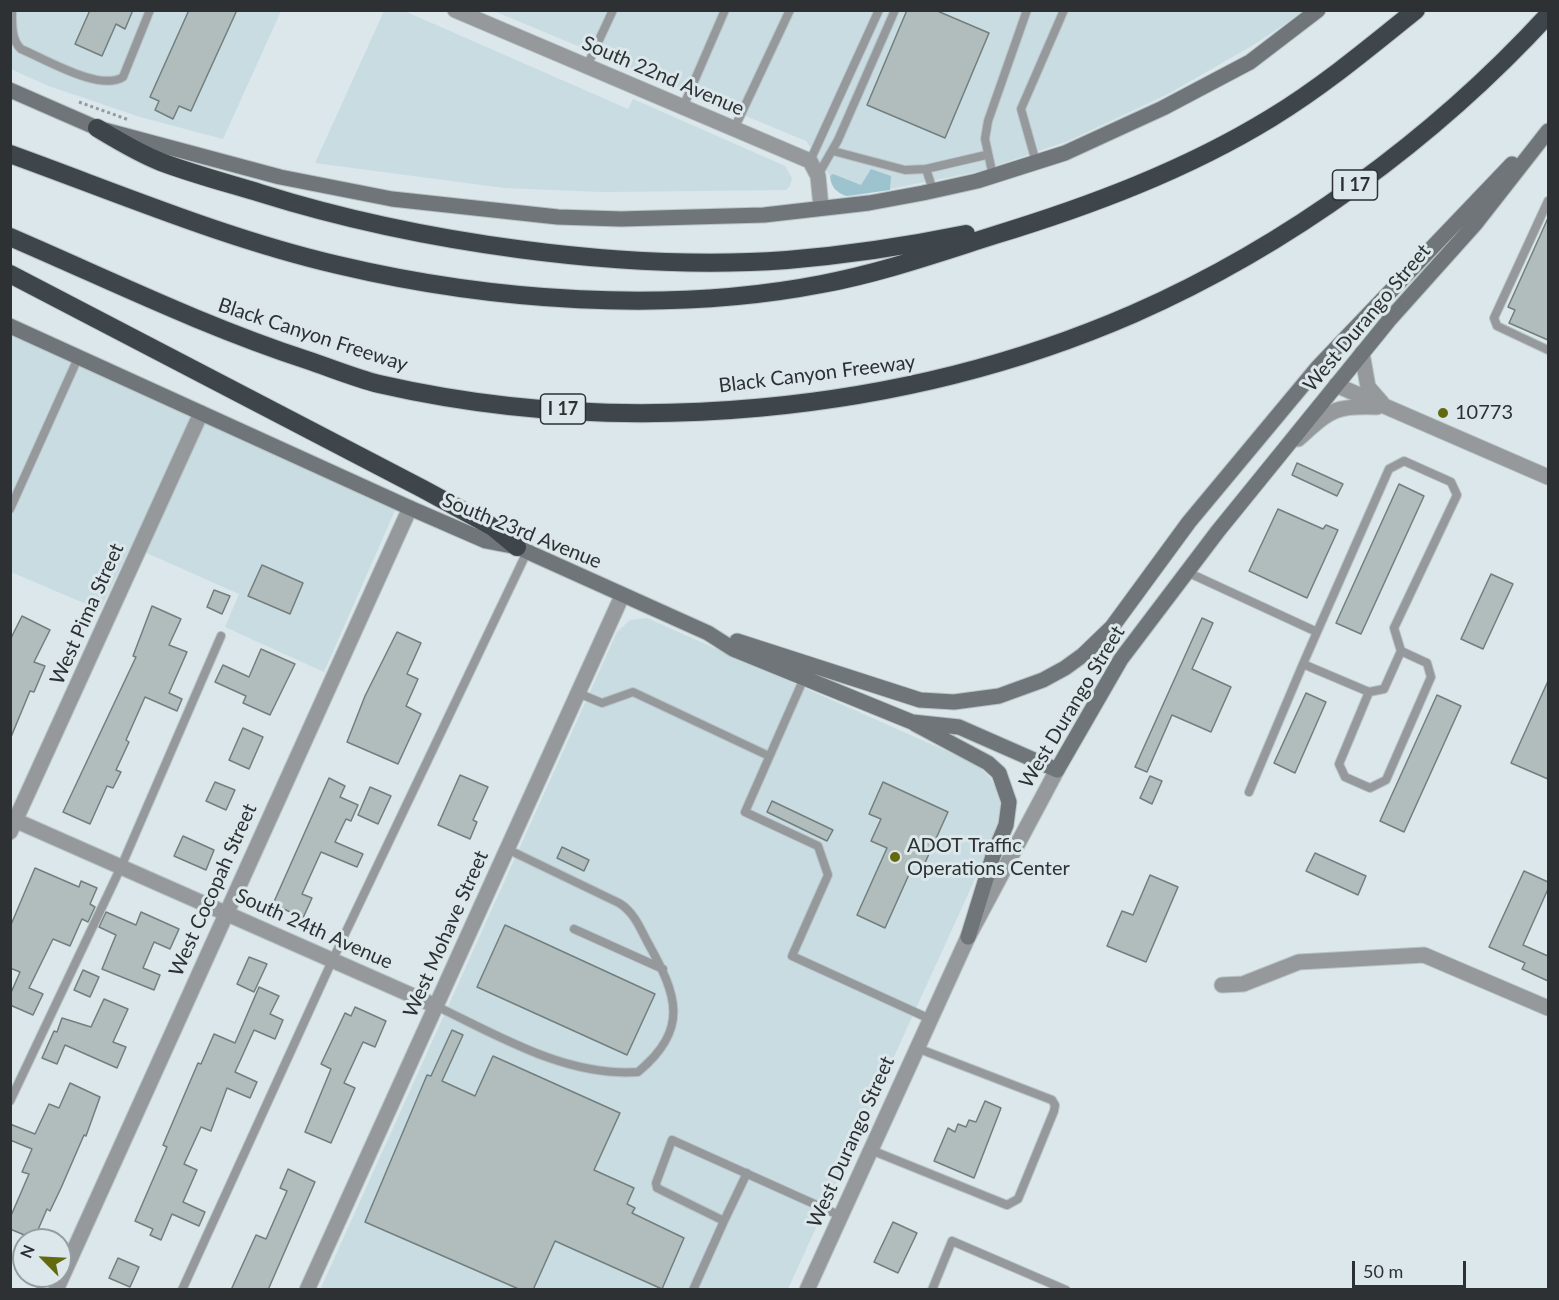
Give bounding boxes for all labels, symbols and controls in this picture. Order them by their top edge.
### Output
street label: South 22nd Avenue [578,31,748,121]
road number: I 17 [1332,170,1378,200]
street label: West Durango Street [1298,239,1436,397]
street label: Black Canyon Freeway [215,293,411,377]
street label: Black Canyon Freeway [717,350,917,398]
road number: I 17 [540,394,586,424]
place label: 10773 [1455,401,1513,425]
marker: 10773 [1436,406,1450,420]
street label: South 23rd Avenue [439,488,605,574]
street label: West Pima Street [45,540,129,688]
street label: West Durango Street [1014,622,1130,792]
street label: West Cocopah Street [164,800,262,980]
place label: ADOT Traffic Operations Center [907,834,1070,881]
street label: West Mohave Street [398,847,494,1021]
marker: ADOT Traffic Operations Center [888,850,902,864]
street label: South 24th Avenue [232,884,396,974]
street label: West Durango Street [802,1053,900,1231]
north arrow [12,1228,72,1288]
text: N [16,1242,38,1261]
scale bar [1355,1249,1469,1287]
text: 50 m [1363,1260,1403,1282]

